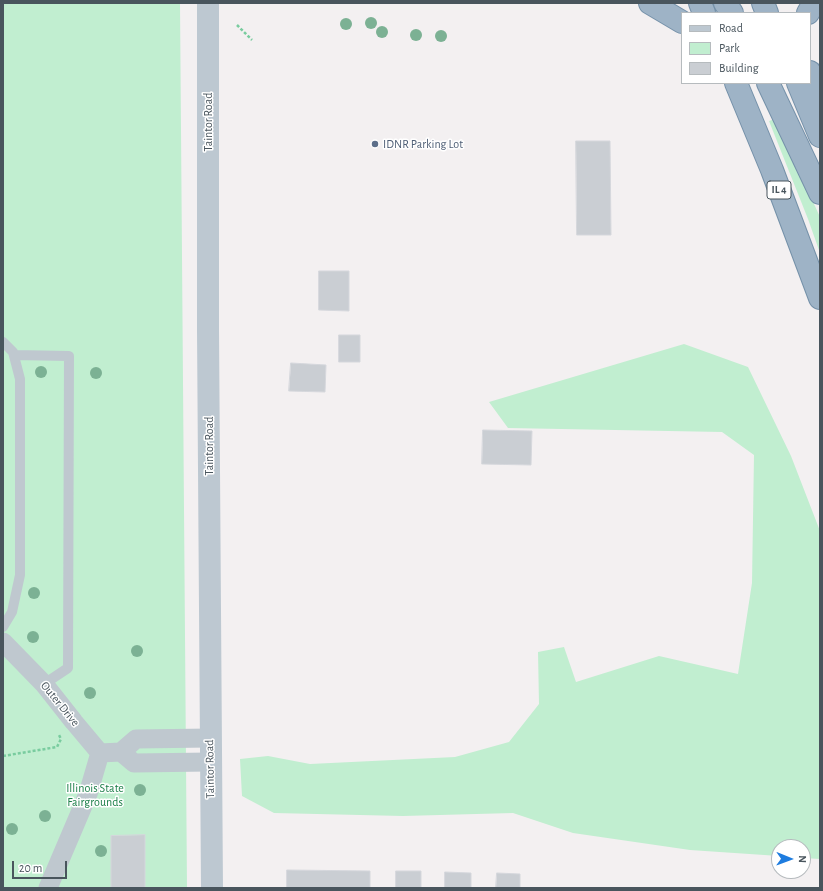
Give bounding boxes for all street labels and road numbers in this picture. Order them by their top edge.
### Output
street label: Taintor Road [201,93,215,151]
road number: IL 4 [767,181,791,199]
street label: Taintor Road [202,417,216,475]
street label: Outer Drive [37,679,83,729]
street label: Taintor Road [202,739,218,799]

